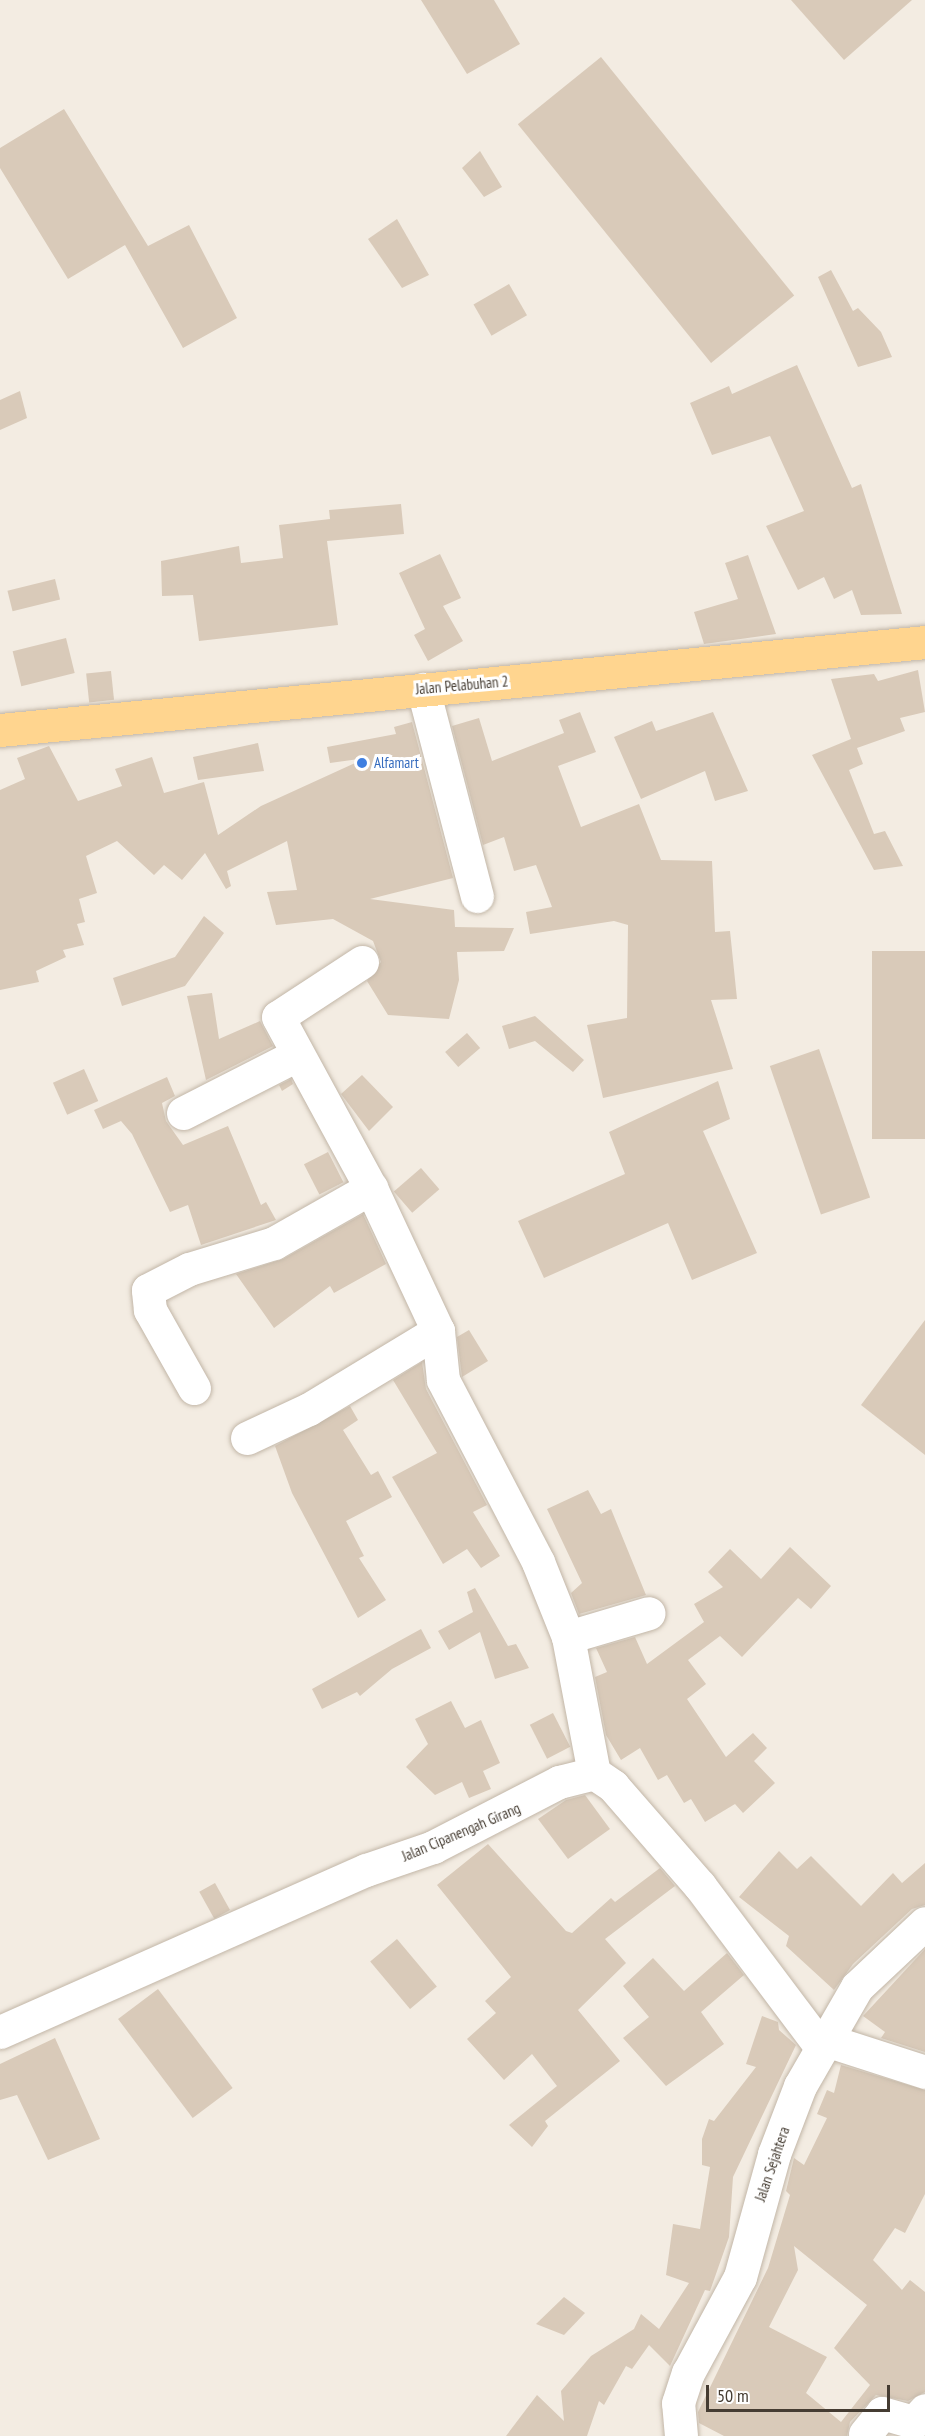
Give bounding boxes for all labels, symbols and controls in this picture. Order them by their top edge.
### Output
street label: Jalan Pelabuhan 2 [415,672,509,698]
place label: Alfamart [374,754,419,772]
marker: Alfamart [355,756,369,770]
street label: Jalan Cipanengah Girang [399,1799,523,1865]
street label: Jalan Sejahtera [751,2124,793,2204]
scale bar [709,2373,894,2411]
text: 50 m [717,2384,749,2407]

